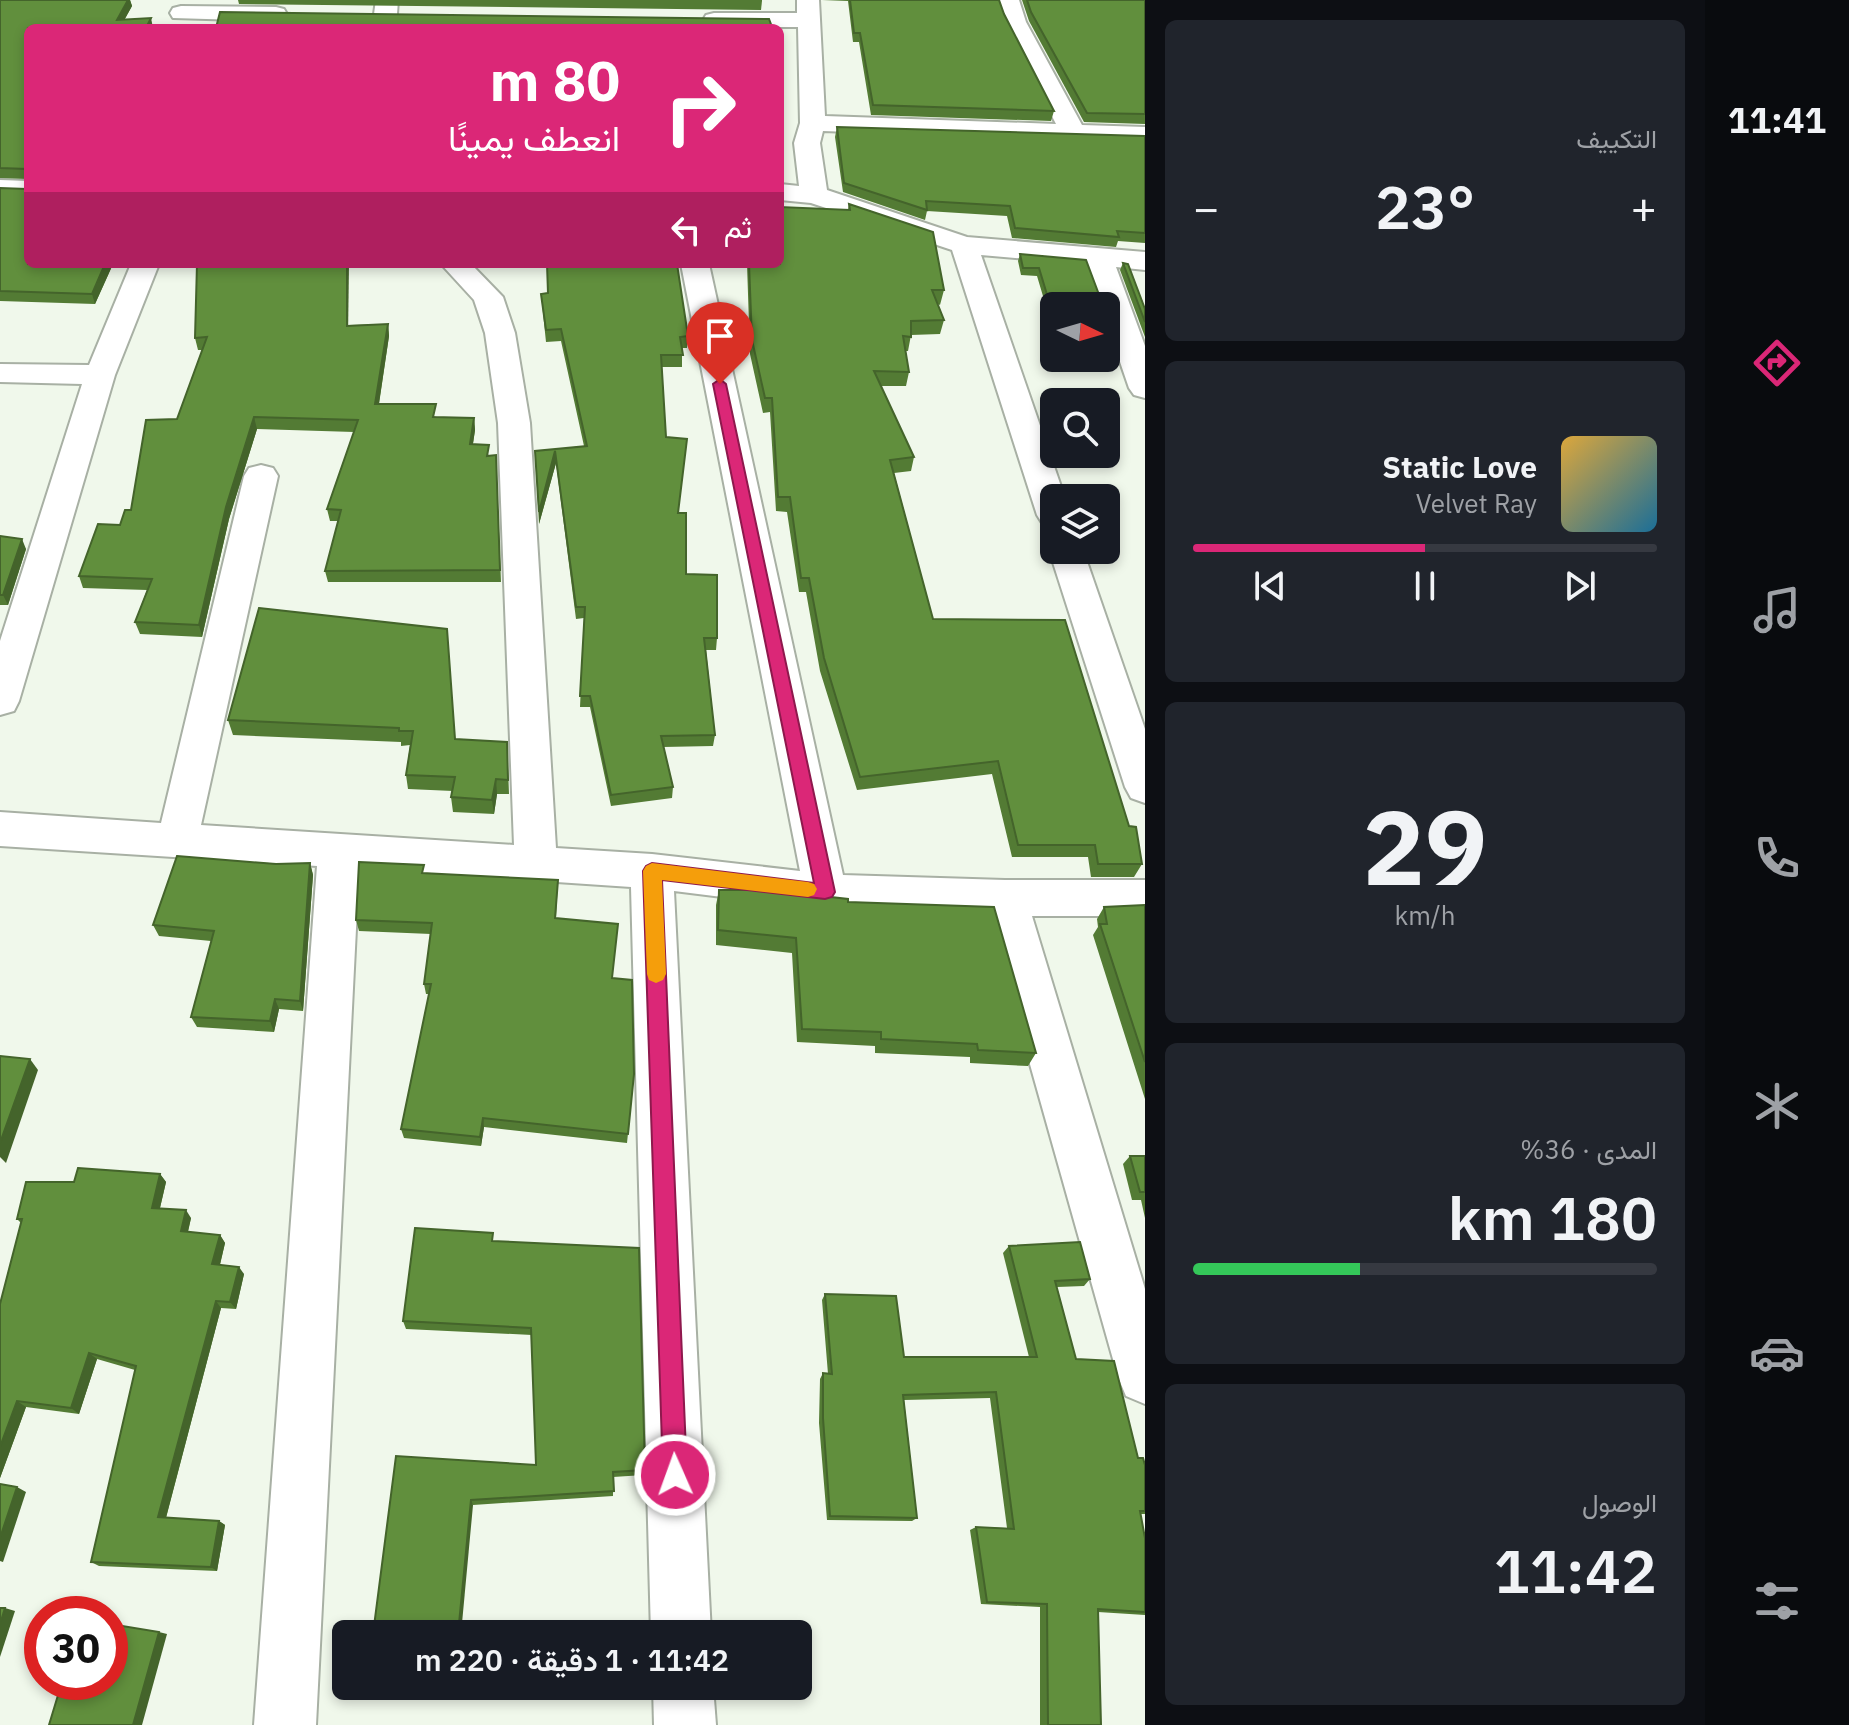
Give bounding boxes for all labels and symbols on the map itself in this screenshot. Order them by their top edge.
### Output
north arrow [1040,292,1120,372]
pin [686,302,754,384]
position arrow [633,1433,717,1517]
speed limit sign: 30 [24,1596,128,1700]

